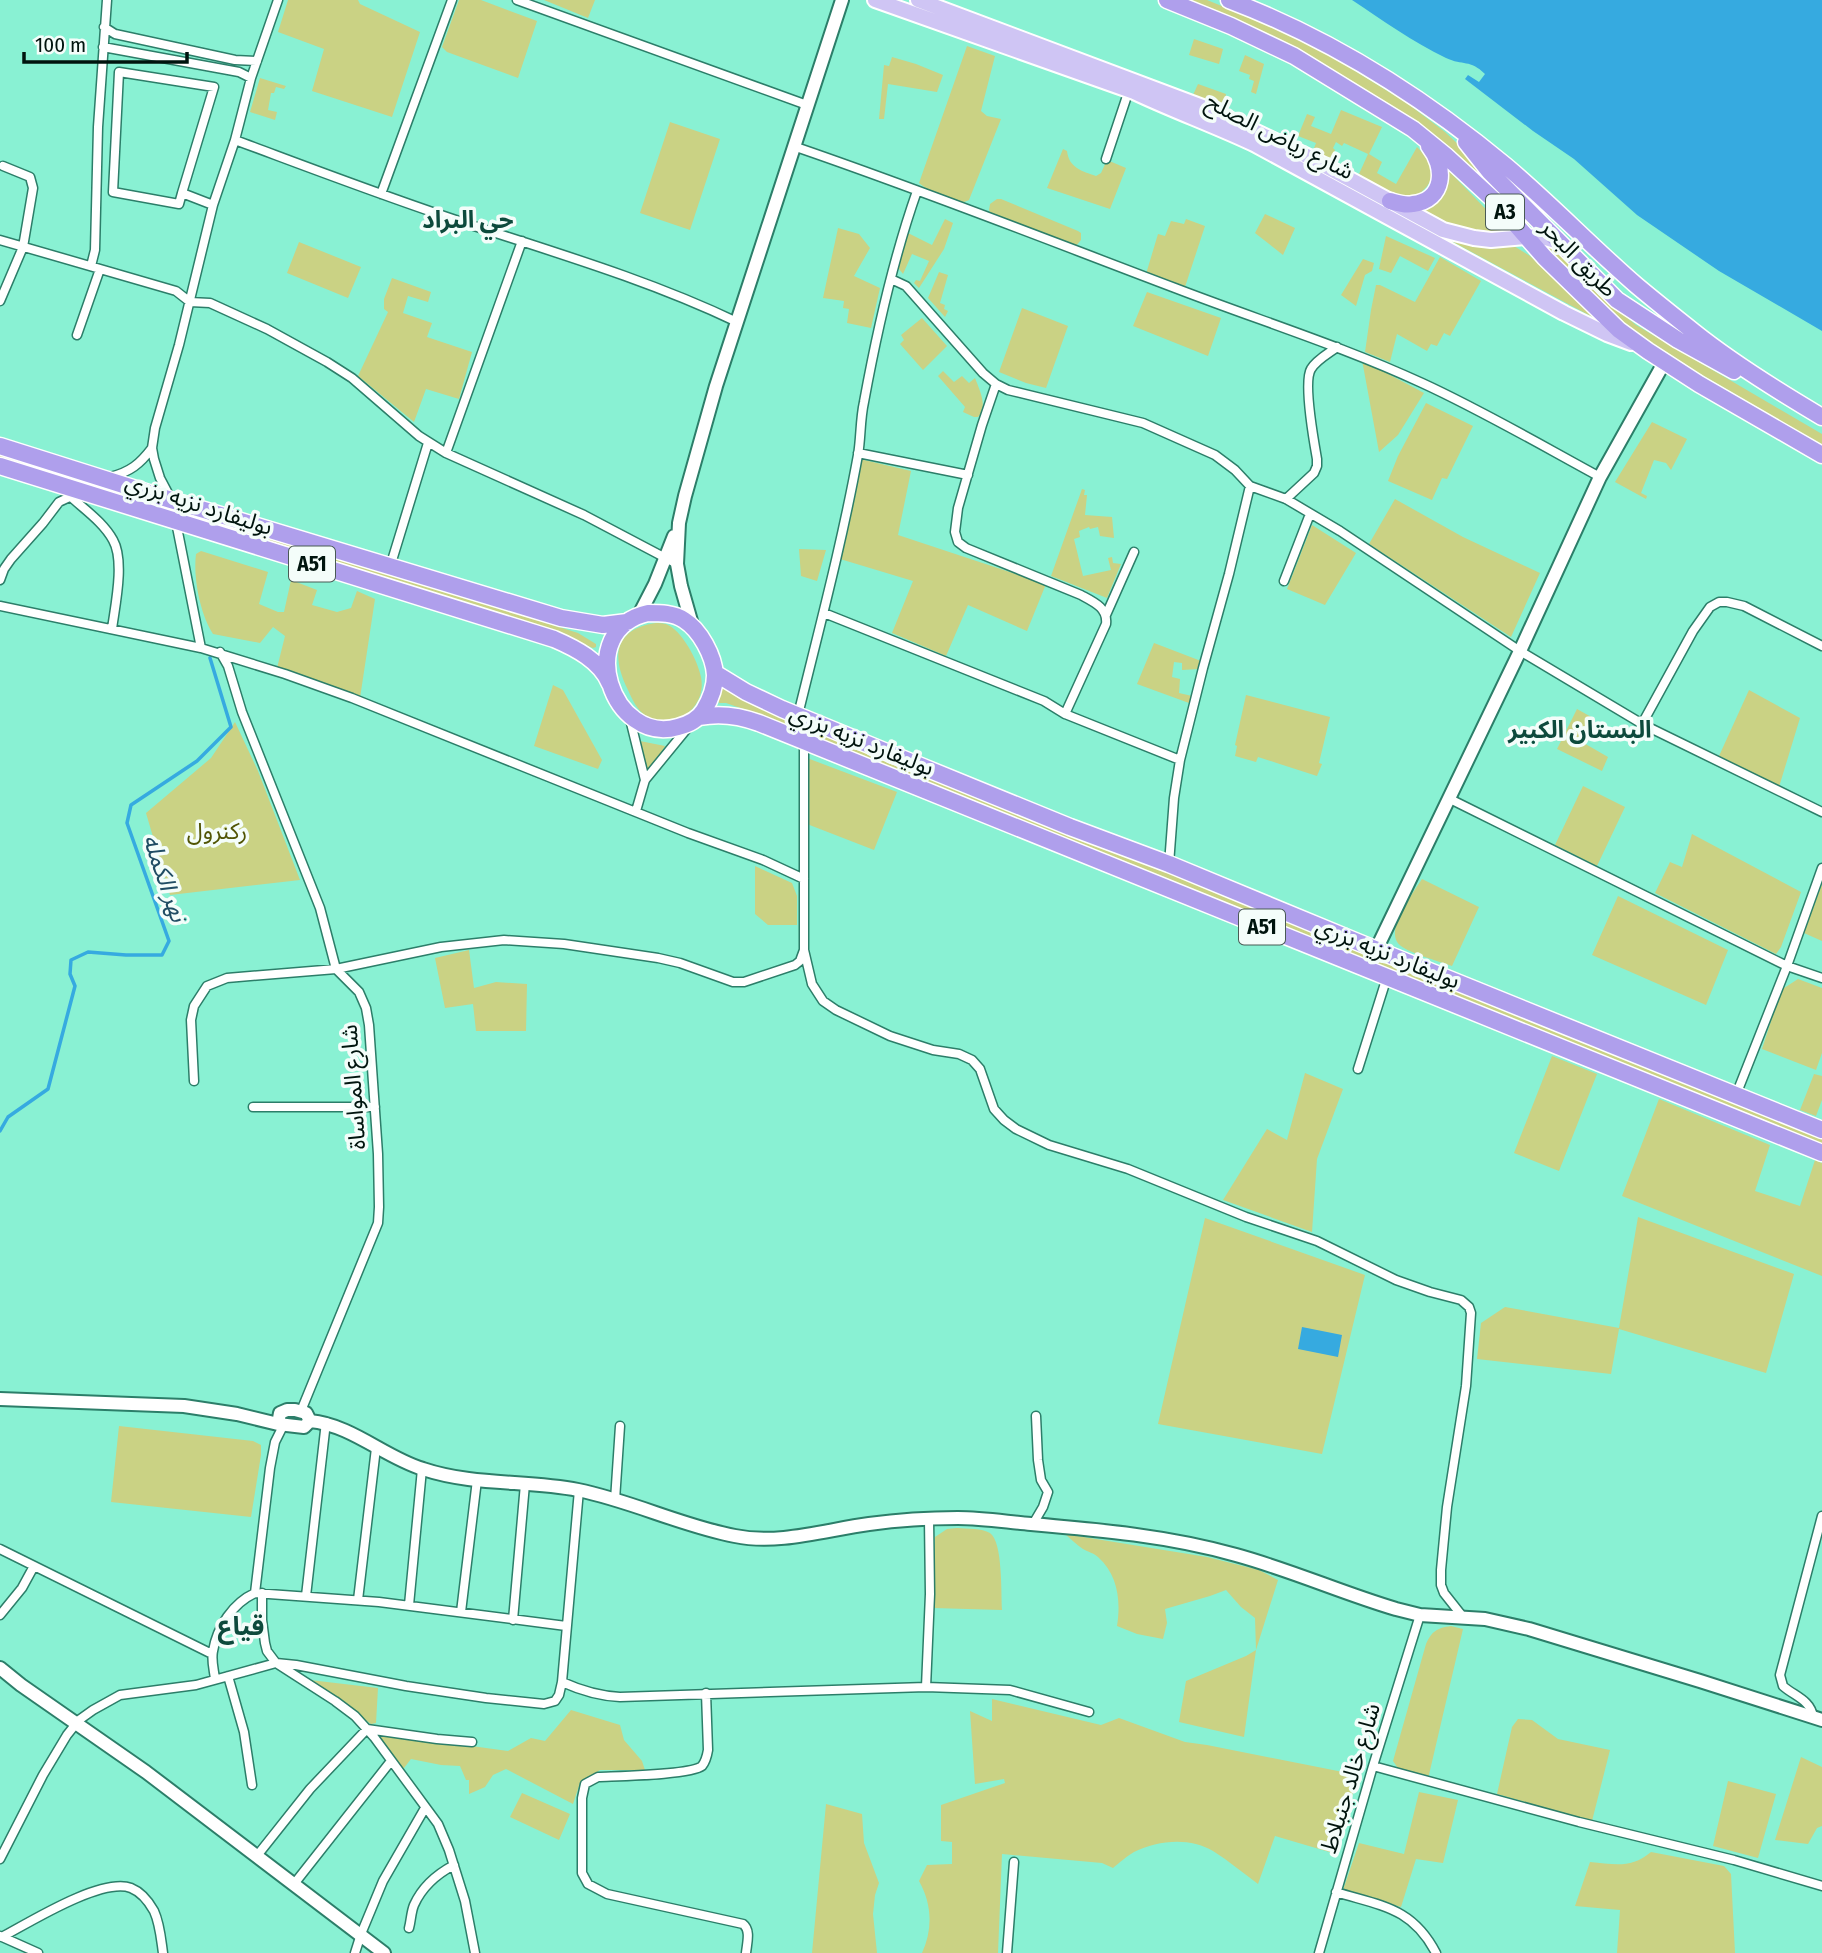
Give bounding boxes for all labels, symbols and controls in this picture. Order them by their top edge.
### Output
scale bar [24,21,187,65]
text: 100 m [35,32,86,58]
street label: شارع رياض الصلح [1200,87,1359,188]
road number: A3 [1486,194,1524,230]
district label: حي البراد [422,206,514,240]
street label: طريق البحر [1534,212,1623,303]
street label: بوليفارد نزيه بزري [121,467,276,544]
road number: A51 [289,546,335,582]
street label: بوليفارد نزيه بزري [785,698,938,785]
district label: البستان الكبير [1507,716,1652,744]
park label: ركنرول [187,817,247,845]
water label: نهر الكمله [137,831,194,927]
road number: A51 [1239,909,1285,944]
street label: بوليفارد نزيه بزري [1311,911,1464,998]
street label: شارع المواساة [335,1023,374,1151]
district label: قياع [218,1611,264,1645]
street label: شارع خالد جنبلاط [1314,1700,1389,1857]

